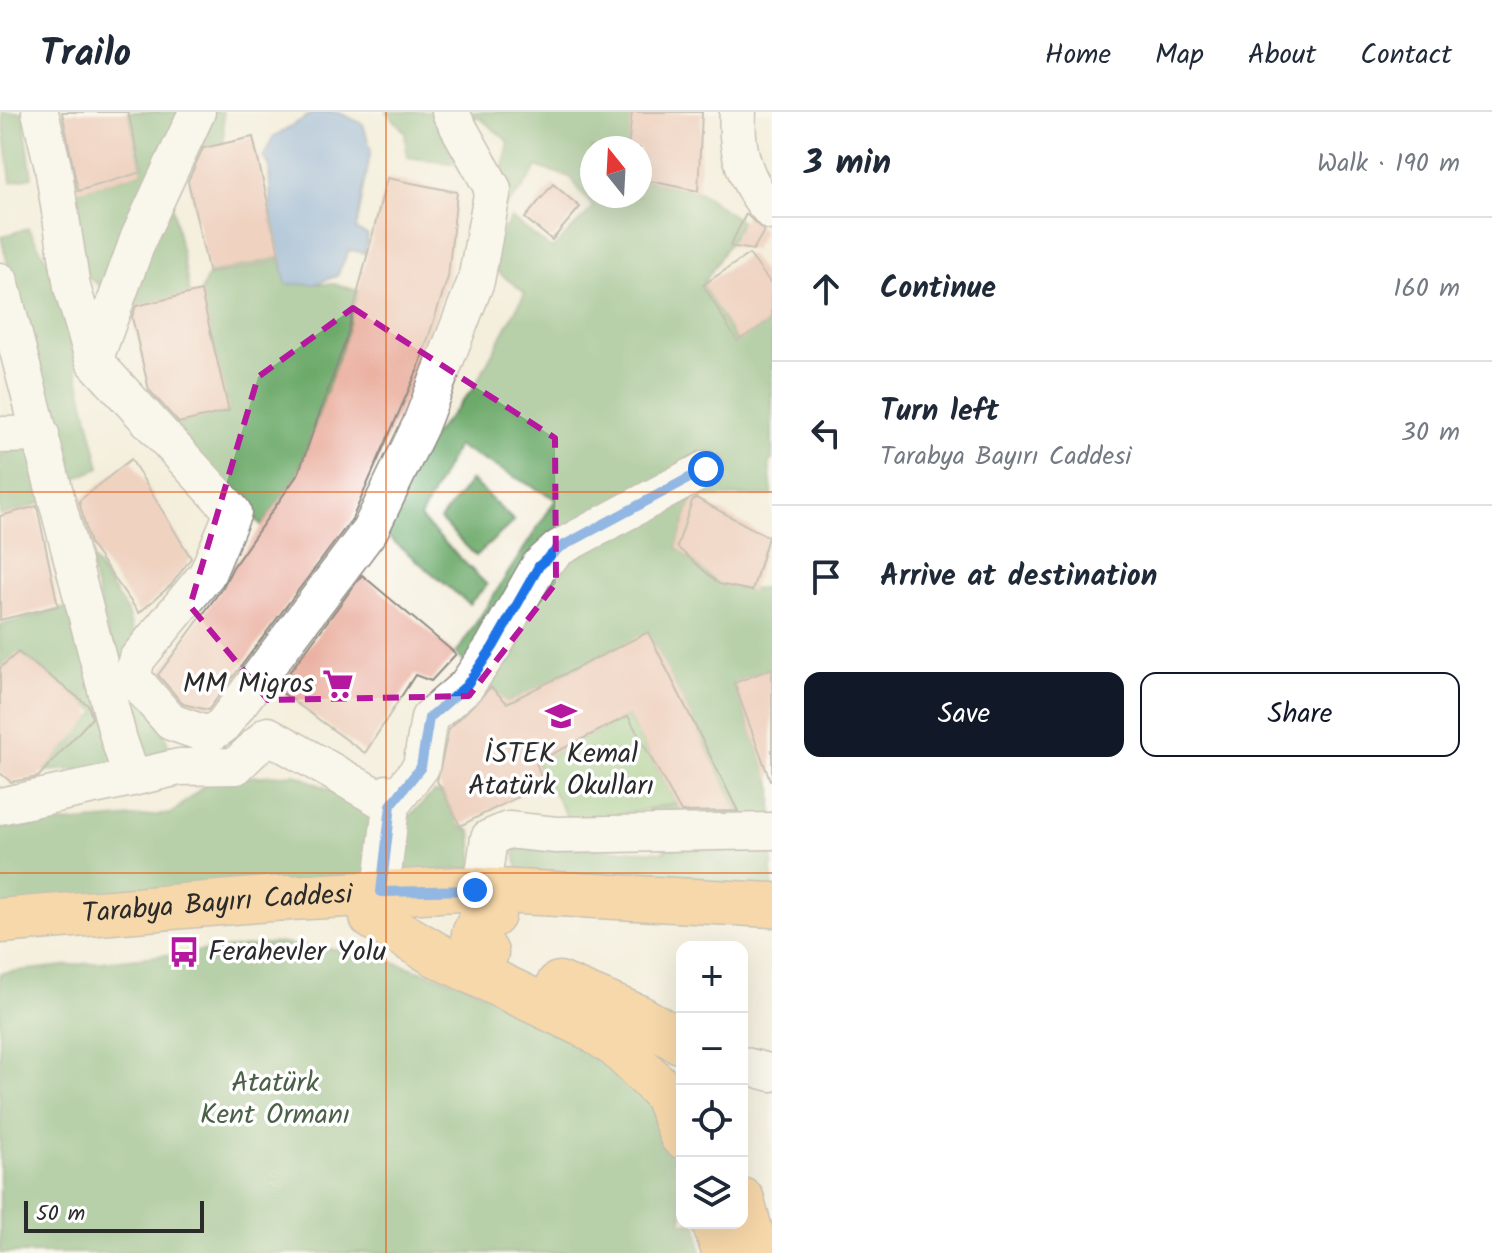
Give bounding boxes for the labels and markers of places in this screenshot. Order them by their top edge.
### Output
place label: MM Migros [183,662,314,707]
supermarket icon: MM Migros [321,667,355,701]
school or university icon: İSTEK Kemal Atatürk Okulları [544,699,578,733]
place label: İSTEK Kemal Atatürk Okulları [468,732,654,809]
place label: Ferahevler Yolu [208,930,386,975]
bus stop icon: Ferahevler Yolu [167,935,201,969]

